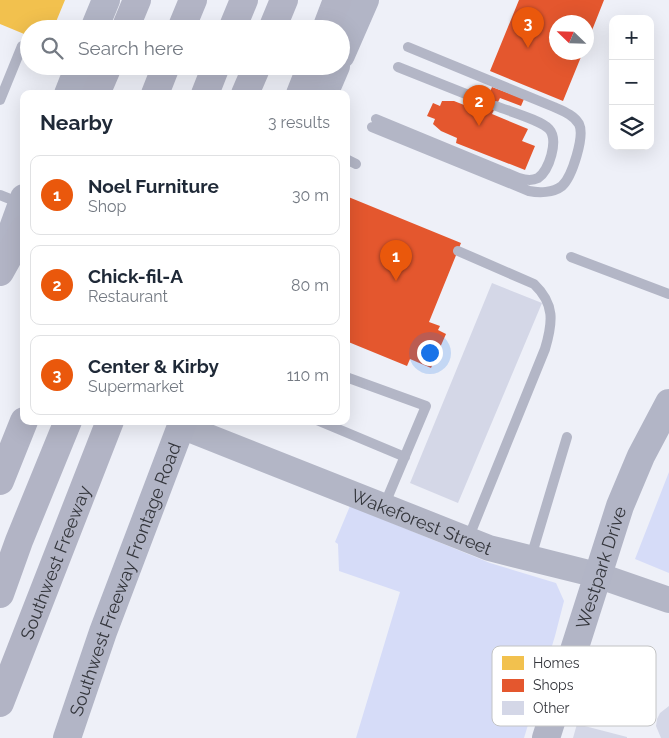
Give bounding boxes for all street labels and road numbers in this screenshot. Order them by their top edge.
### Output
street label: Southwest Freeway Frontage Road [65,439,184,719]
street label: Southwest Freeway [15,482,94,642]
street label: Wakeforest Street [348,484,495,559]
street label: Westpark Drive [571,503,630,631]

